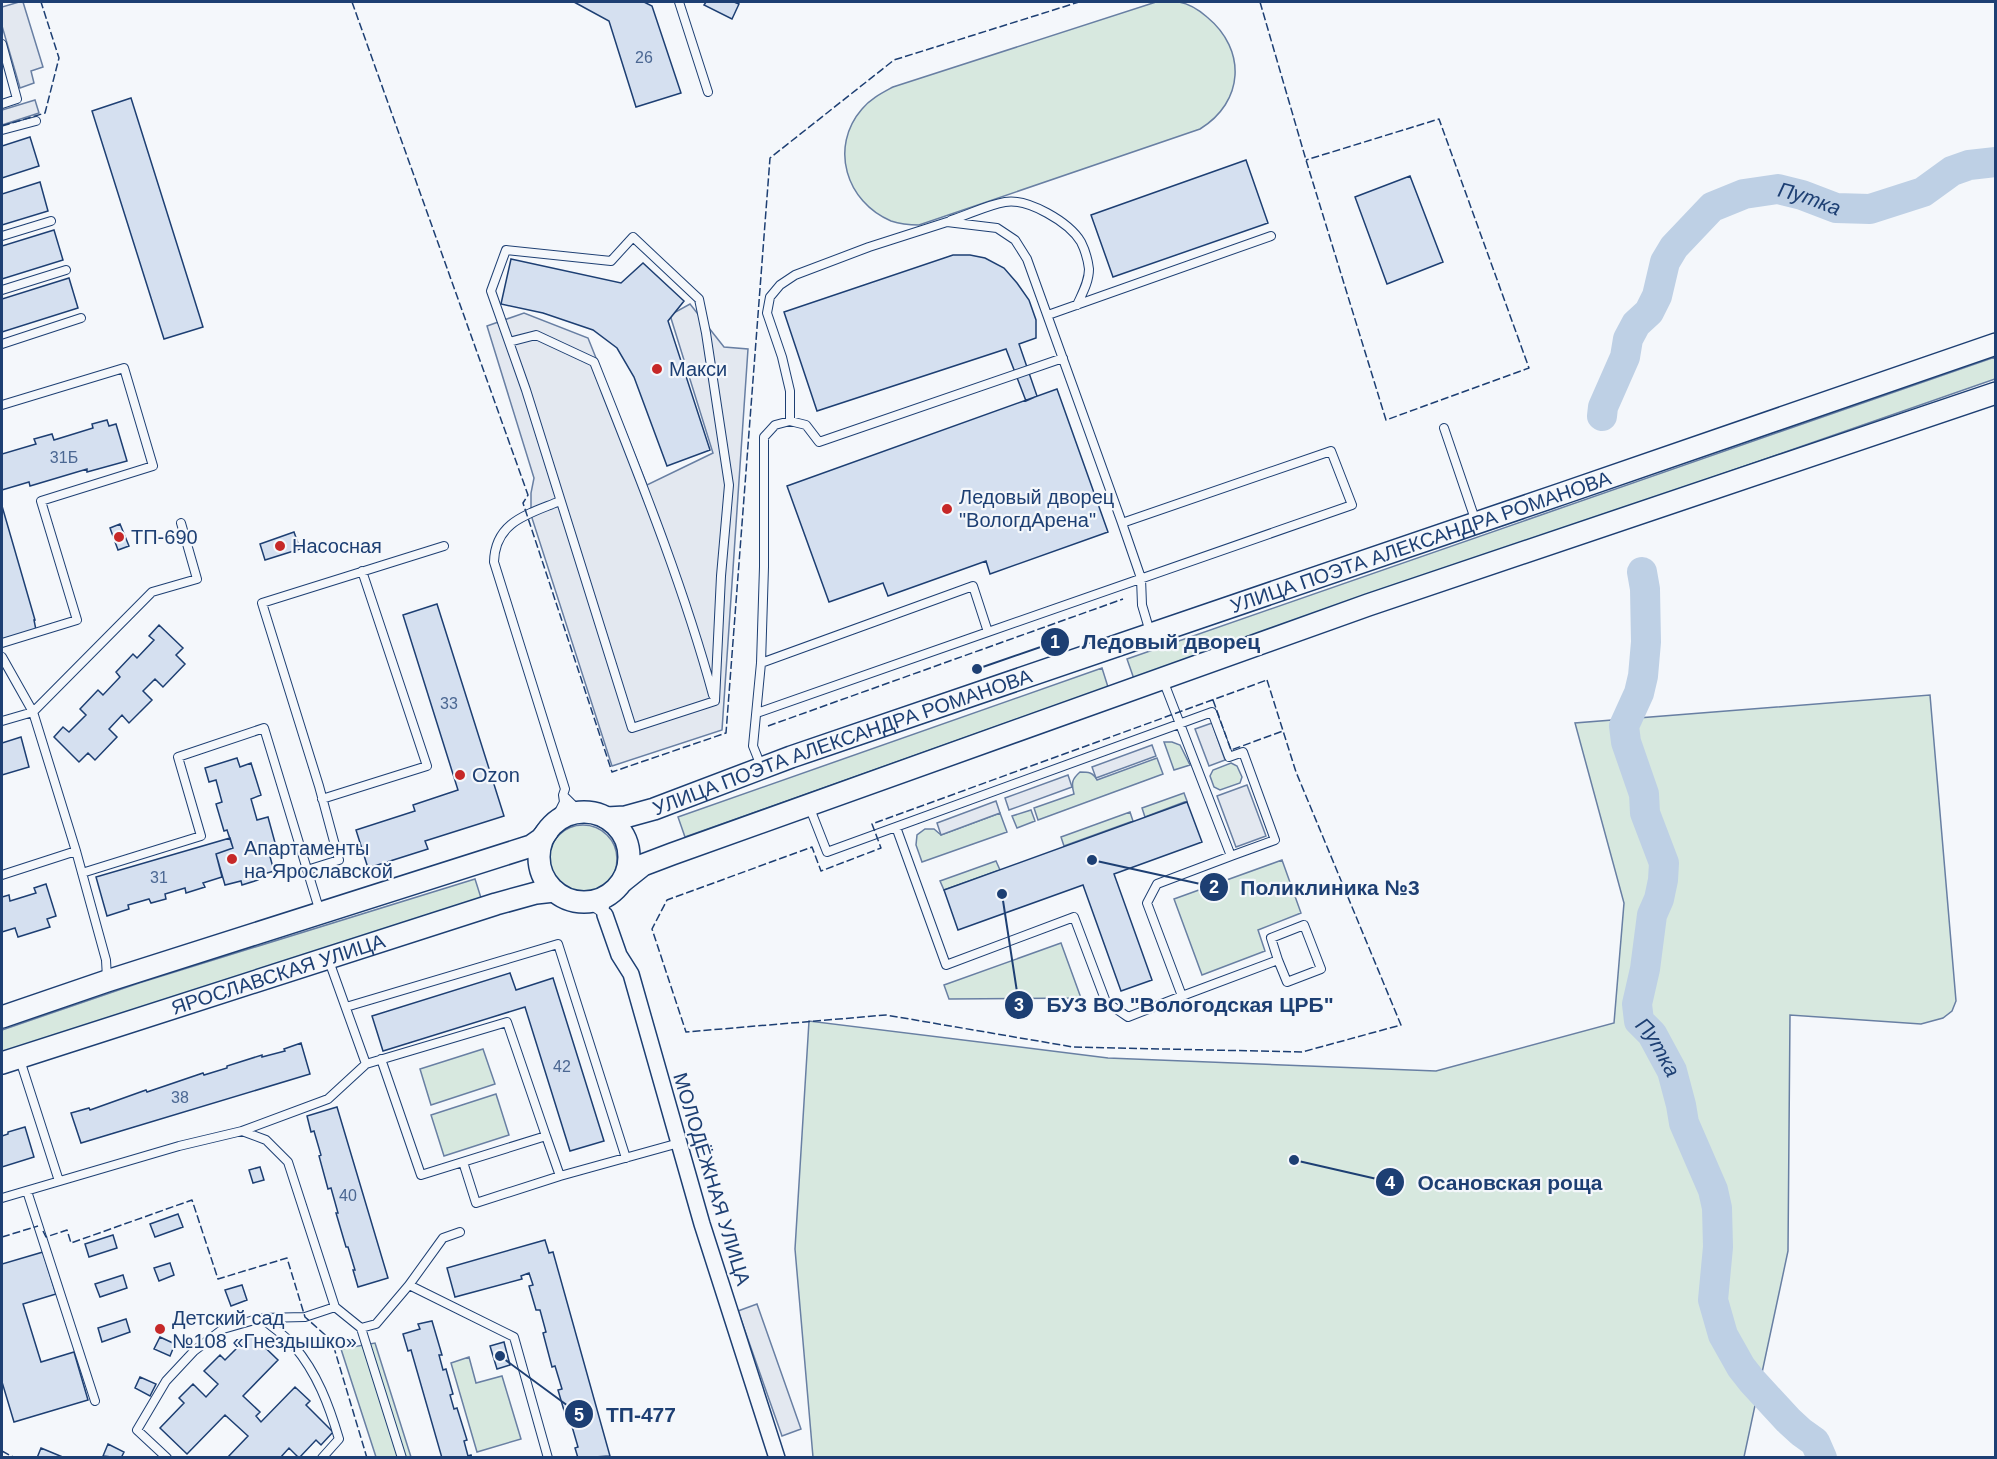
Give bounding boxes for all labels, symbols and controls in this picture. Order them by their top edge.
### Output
house number: 26 [635,49,653,66]
water label: Путка [1776,177,1844,220]
place label: Макси [669,358,727,380]
marker: Макси [650,362,664,376]
house number: 31Б [50,449,78,466]
street label: УЛИЦА ПОЭТА АЛЕКСАНДРА РОМАНОВА [1228,466,1614,617]
place label: Ледовый дворец "ВологдАрена" [959,486,1114,531]
marker: Ледовый дворец "ВологдАрена" [940,502,954,516]
place label: ТП-690 [131,526,198,548]
marker: ТП-690 [112,530,126,544]
place label: Насосная [292,535,382,557]
marker: Насосная [273,539,287,553]
callout: Ледовый дворец [1040,622,1272,661]
text: Ледовый дворец [1082,630,1260,653]
text: 1 [1050,632,1060,652]
street label: УЛИЦА ПОЭТА АЛЕКСАНДРА РОМАНОВА [650,664,1035,819]
house number: 33 [440,695,458,712]
place label: Ozon [472,764,520,786]
marker: Ozon [453,768,467,782]
place label: Апартаменты на Ярославской [244,837,393,882]
marker: Апартаменты на Ярославской [225,852,239,866]
callout: Поликлиника №3 [1199,868,1432,907]
house number: 31 [150,869,168,886]
text: Поликлиника №3 [1240,876,1420,899]
text: 2 [1209,877,1219,897]
street label: ЯРОСЛАВСКАЯ УЛИЦА [169,929,388,1019]
callout: БУЗ ВО "Вологодская ЦРБ" [1004,985,1346,1024]
text: БУЗ ВО "Вологодская ЦРБ" [1046,993,1334,1016]
text: 3 [1014,995,1024,1015]
water label: Путка [1632,1013,1685,1080]
house number: 42 [553,1058,571,1075]
street label: МОЛОДЁЖНАЯ УЛИЦА [669,1070,755,1289]
house number: 38 [171,1089,189,1106]
callout: Осановская роща [1375,1163,1614,1202]
text: Осановская роща [1417,1171,1603,1194]
text: 4 [1385,1173,1395,1193]
house number: 40 [339,1187,357,1204]
place label: Детский сад №108 «Гнездышко» [172,1307,357,1352]
marker: Детский сад №108 «Гнездышко» [153,1322,167,1336]
callout: ТП-477 [564,1395,688,1434]
text: ТП-477 [606,1403,676,1426]
text: 5 [574,1405,584,1425]

